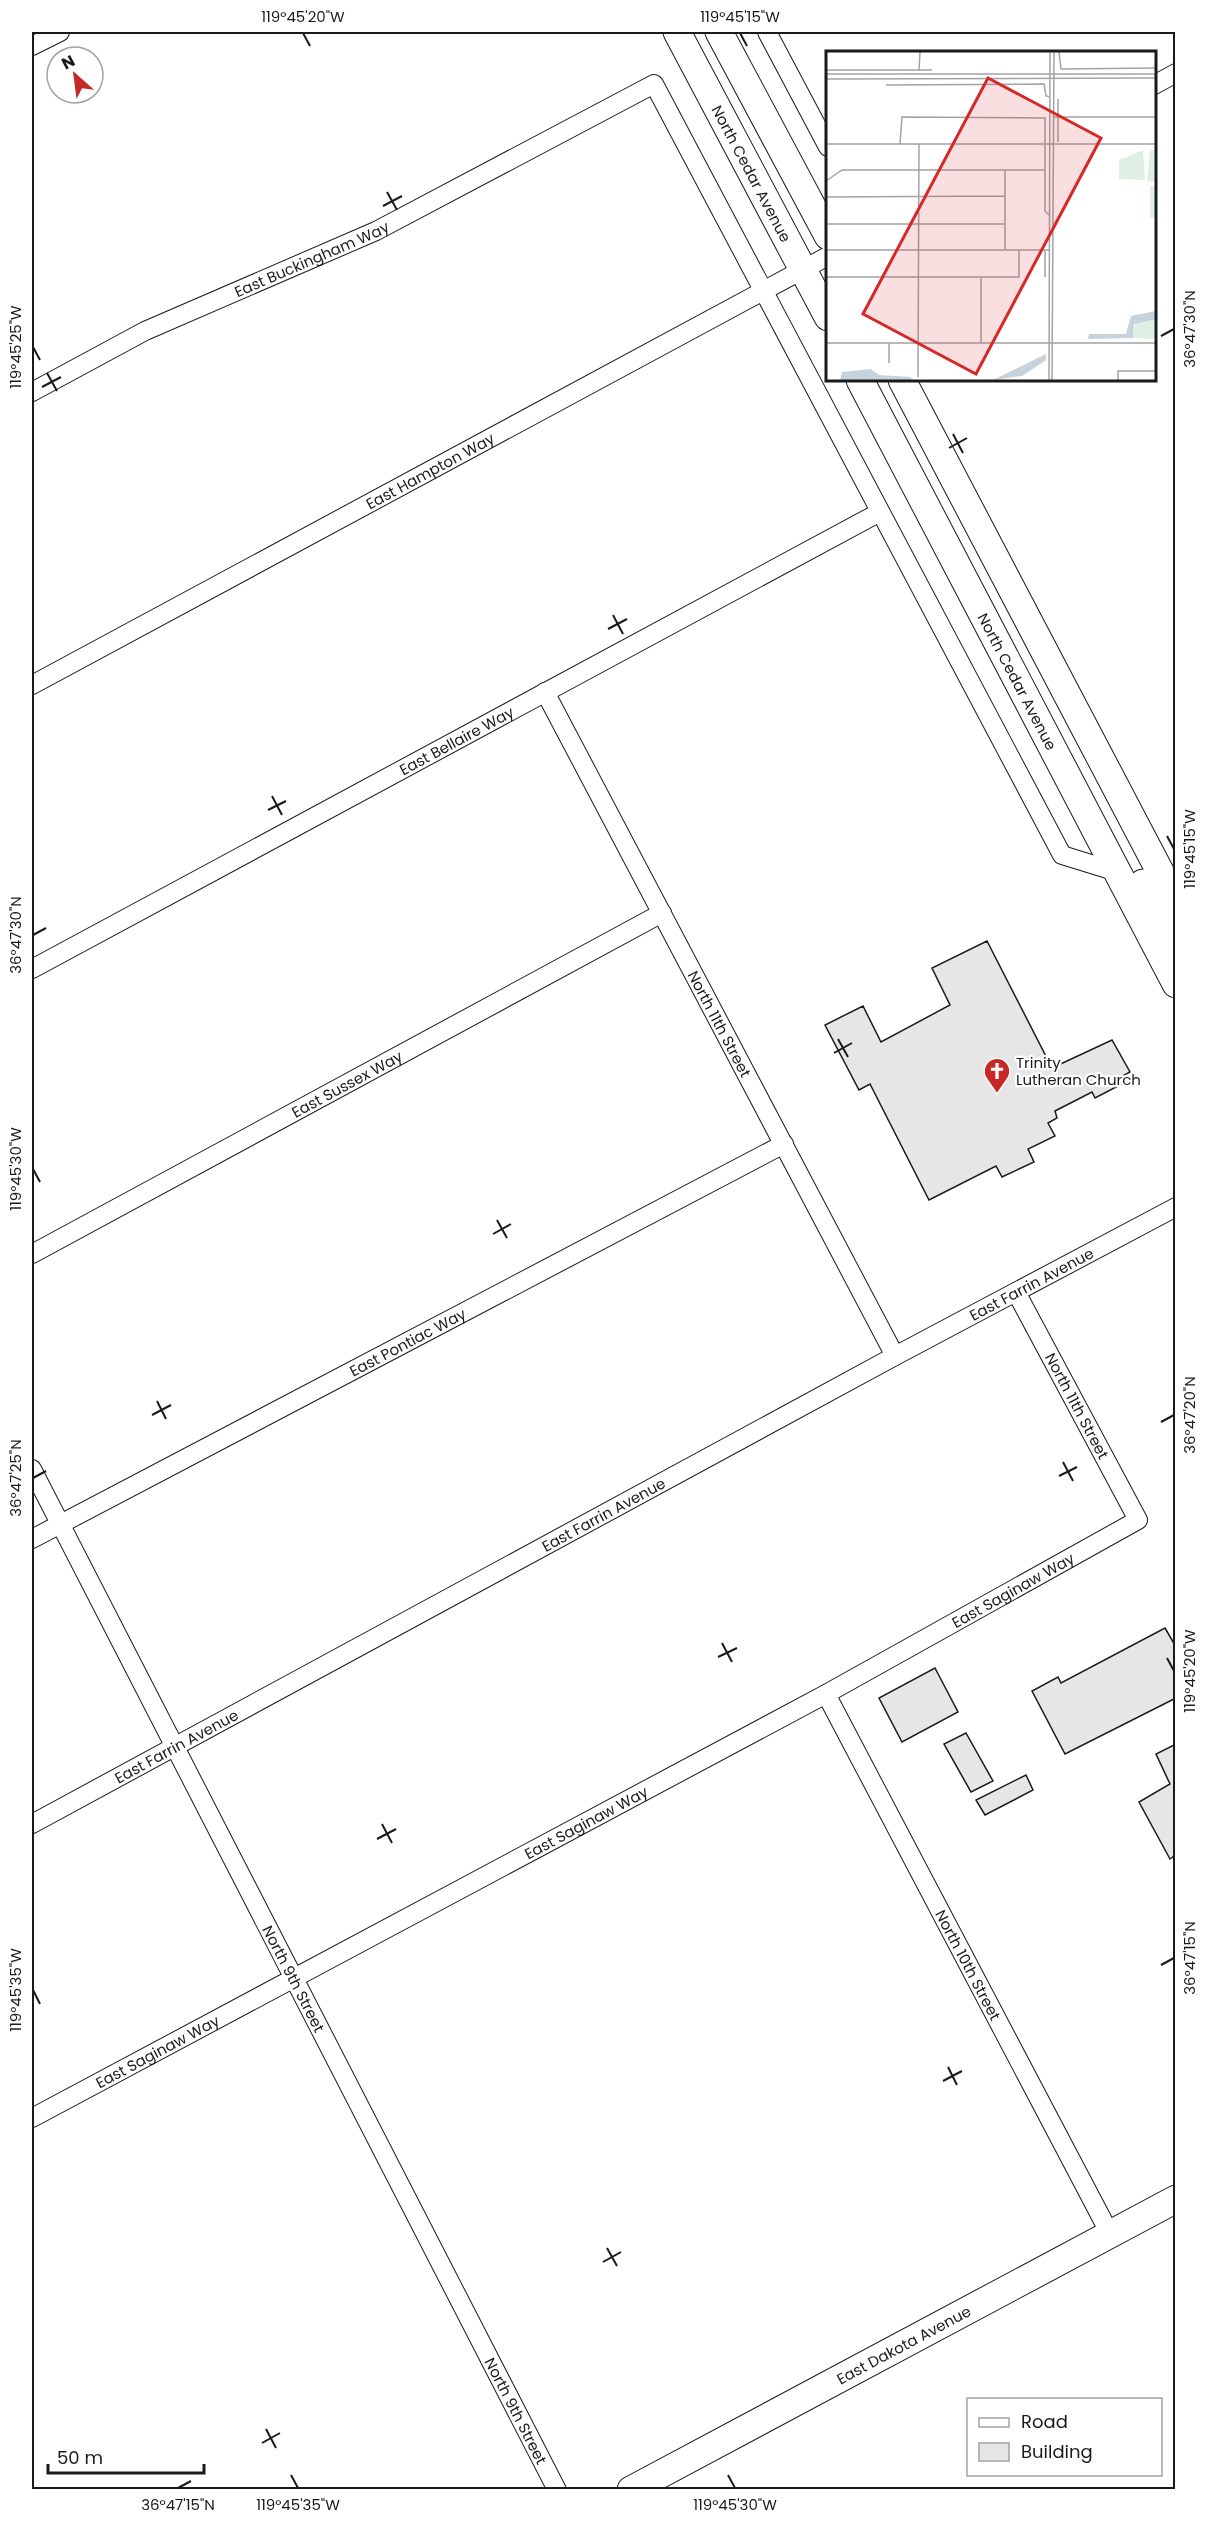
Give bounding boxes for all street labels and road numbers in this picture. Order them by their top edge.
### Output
street label: North Cedar Avenue [707,101,797,245]
street label: East Buckingham Way [231,215,393,302]
street label: East Hampton Way [362,427,498,514]
street label: North Cedar Avenue [973,609,1062,753]
street label: East Bellaire Way [395,701,518,780]
street label: North 11th Street [683,967,757,1081]
street label: East Sussex Way [288,1045,406,1122]
street label: East Farrin Avenue [965,1242,1097,1325]
street label: East Pontiac Way [345,1302,470,1381]
street label: North 11th Street [1040,1349,1114,1463]
street label: East Farrin Avenue [538,1472,669,1556]
street label: East Saginaw Way [948,1547,1078,1632]
street label: East Farrin Avenue [111,1704,242,1788]
street label: East Saginaw Way [520,1780,652,1864]
street label: North 10th Street [931,1906,1006,2024]
street label: North 9th Street [258,1922,330,2036]
street label: East Saginaw Way [92,2009,223,2093]
street label: East Dakota Avenue [833,2300,974,2389]
street label: North 9th Street [480,2354,552,2468]

